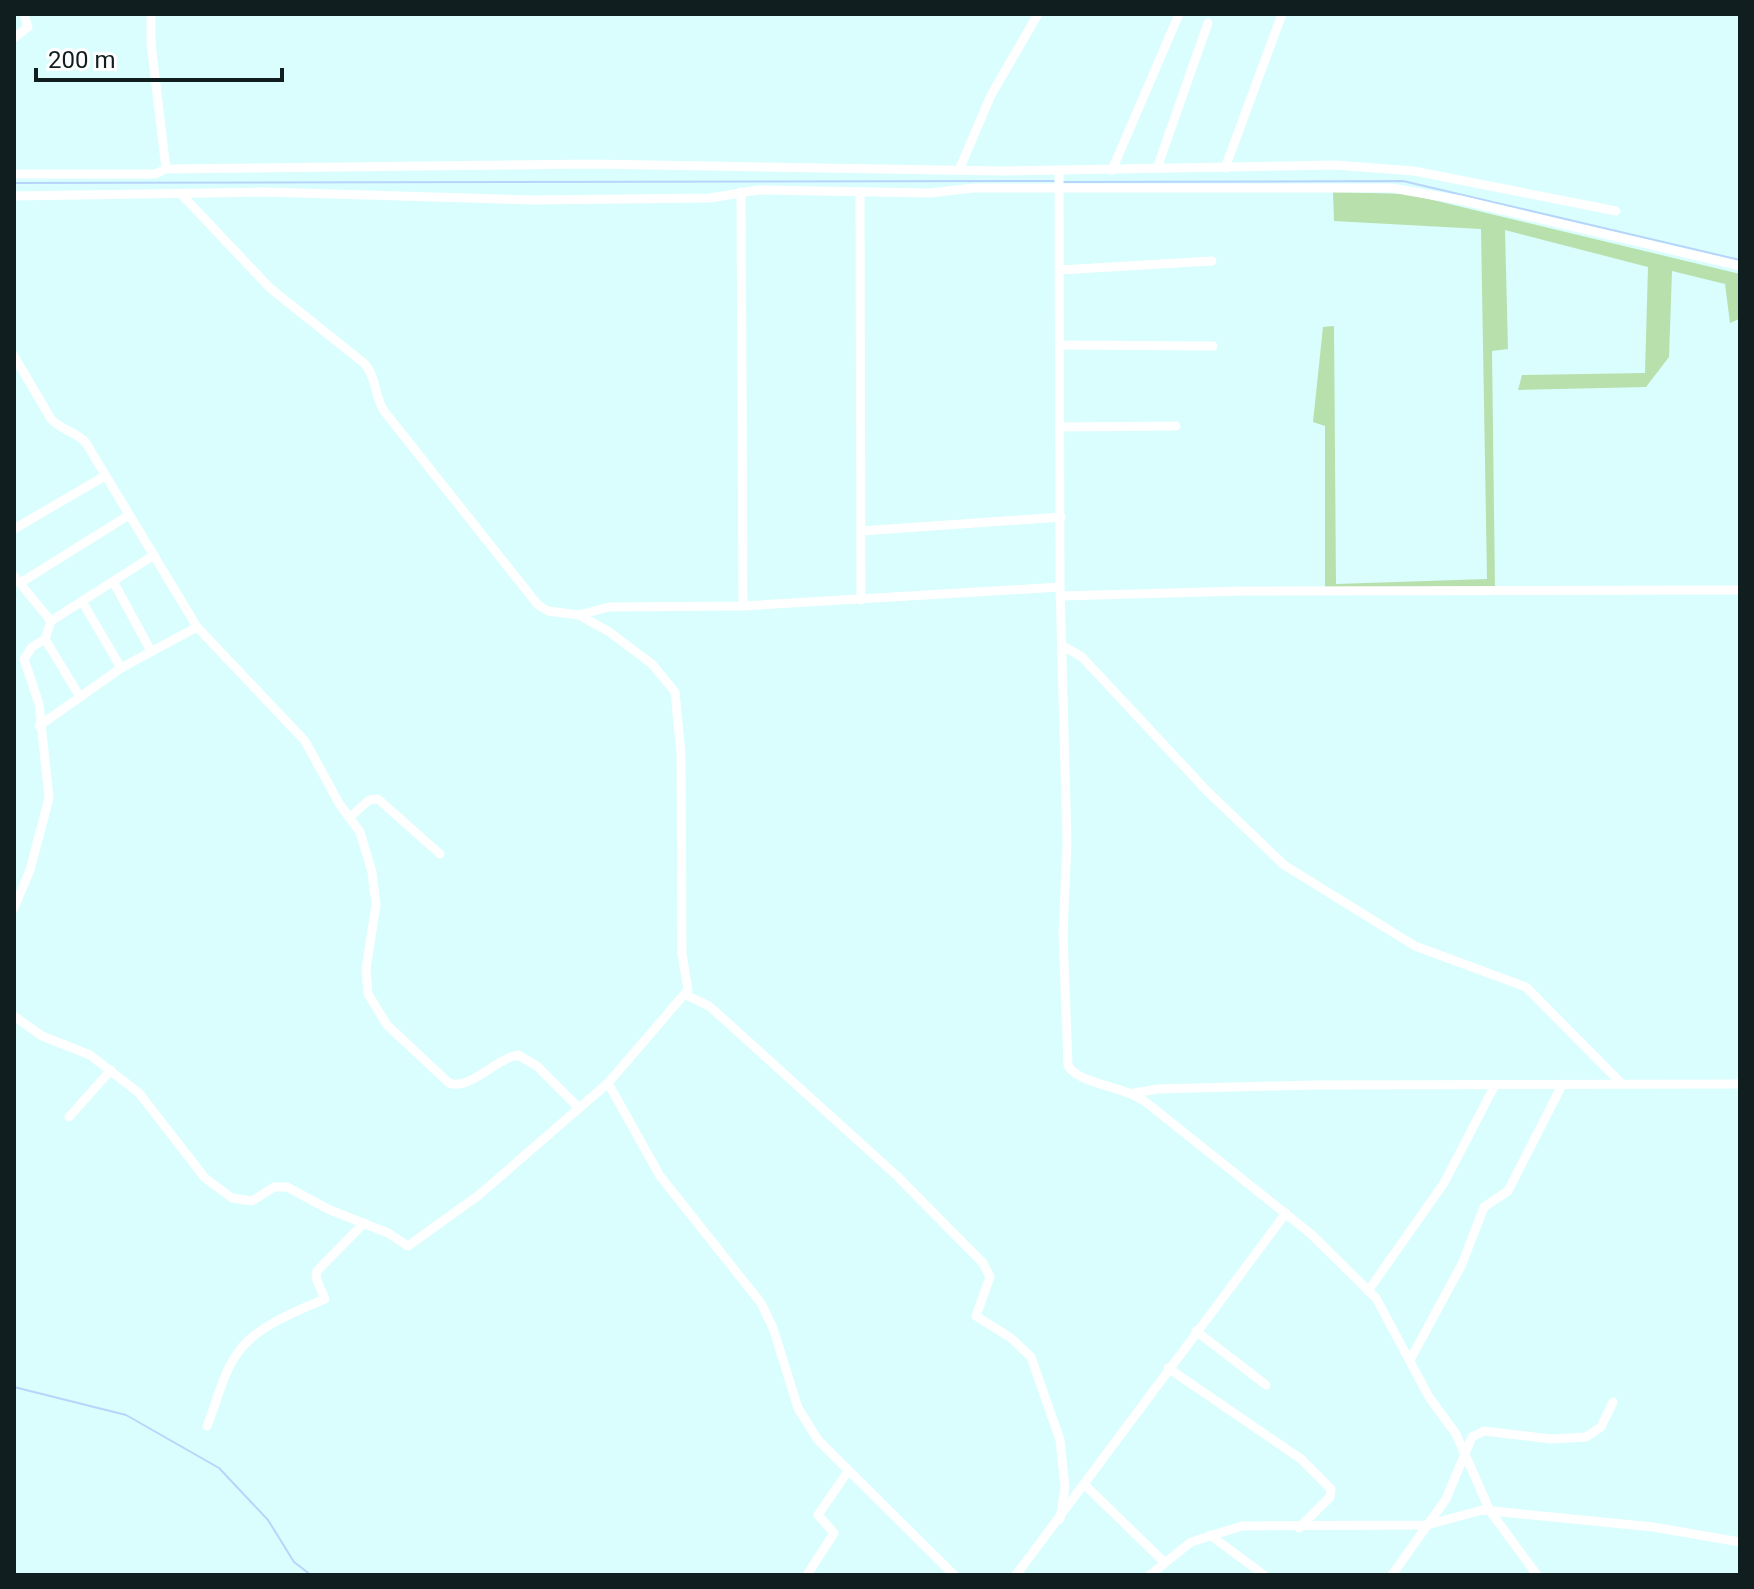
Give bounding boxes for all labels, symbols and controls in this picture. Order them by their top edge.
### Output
scale bar [36,32,282,82]
text: 200 m [48,46,115,74]

